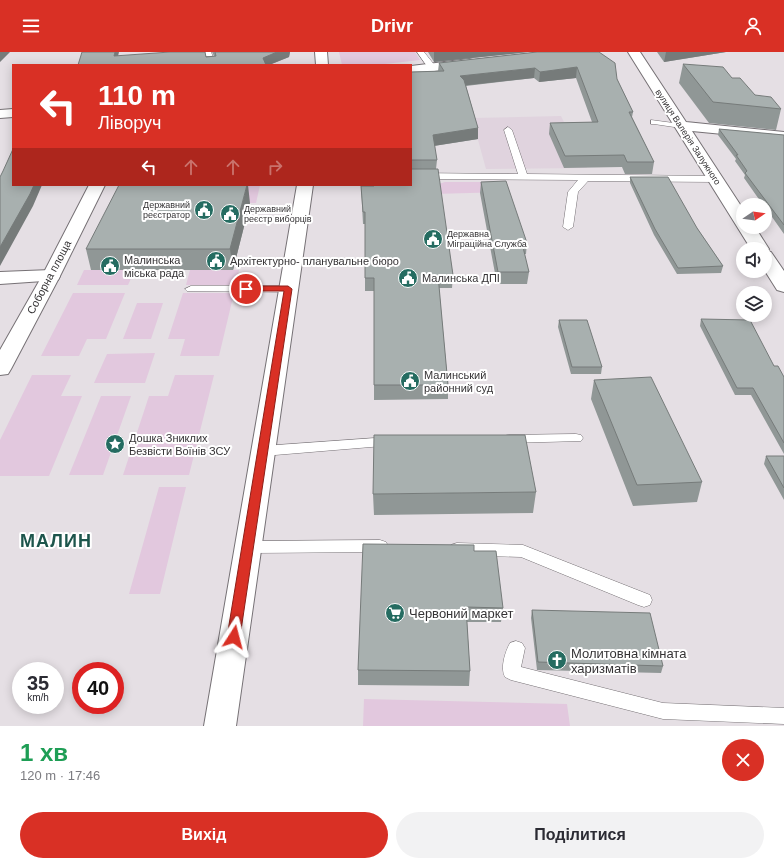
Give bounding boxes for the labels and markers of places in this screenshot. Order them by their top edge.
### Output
public building icon: Державний реєстратор [193,199,215,221]
place label: Державний реєстратор [143,200,190,220]
public building icon: Державний реєстр виборців [219,203,241,225]
place label: Державний реєстр виборців [244,204,312,224]
public building icon: Державна Міграційна Служба [422,228,444,250]
place label: Державна Міграційна Служба [447,229,527,249]
public building icon: Архітектурно- планувальне бюро [205,250,227,272]
place label: Малинська міська рада [124,254,185,279]
public building icon: Малинська міська рада [99,255,121,277]
place label: Архітектурно- планувальне бюро [230,255,399,267]
public building icon: Малинська ДПІ [397,267,419,289]
pin [229,272,263,306]
place label: Малинська ДПІ [422,272,500,284]
place label: Малинський районний суд [424,369,494,394]
public building icon: Малинський районний суд [399,370,421,392]
place label: Дошка Зниклих Безвісти Воїнів ЗСУ [129,432,231,457]
place icon: Дошка Зниклих Безвісти Воїнів ЗСУ [104,433,126,455]
supermarket icon: Червоний маркет [384,602,406,624]
place label: Червоний маркет [409,606,513,621]
place label: Молитовна кімната харизматів [571,646,687,676]
church icon: Молитовна кімната харизматів [546,649,568,671]

